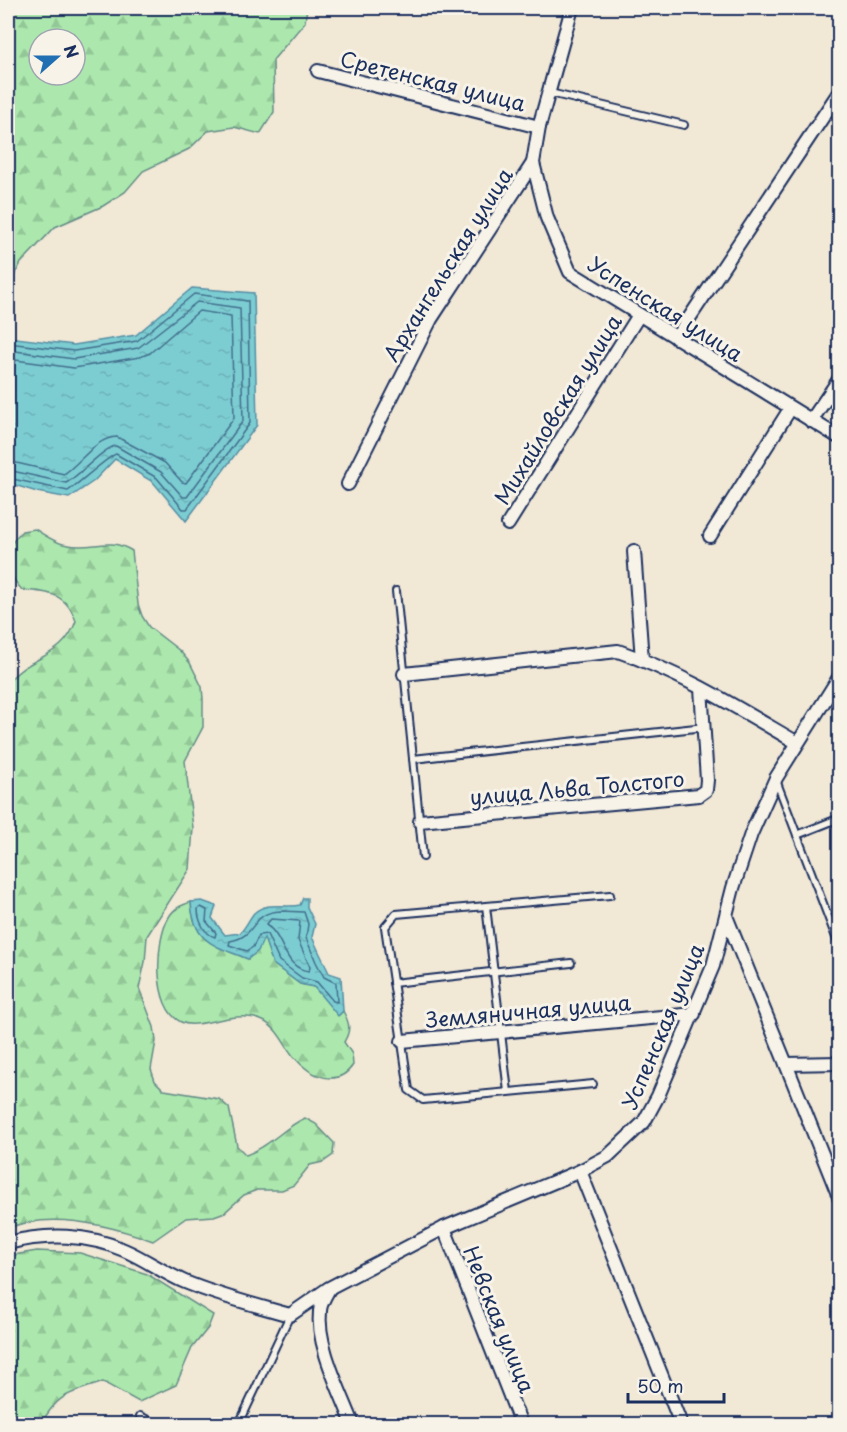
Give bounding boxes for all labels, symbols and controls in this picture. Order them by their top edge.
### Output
north arrow [27,27,87,87]
text: N [58,41,85,61]
street label: Сретенская улица [337,41,530,119]
street label: Архангельская улица [374,160,520,367]
street label: Успенская улица [582,247,750,369]
street label: Михайловская улица [485,307,629,511]
street label: улица Льва Толстого [468,762,686,812]
street label: Успенская улица [613,937,712,1114]
street label: Земляничная улица [424,985,633,1035]
street label: Невская улица [456,1241,544,1398]
scale bar [628,1366,724,1404]
text: 50 m [637,1372,684,1399]

